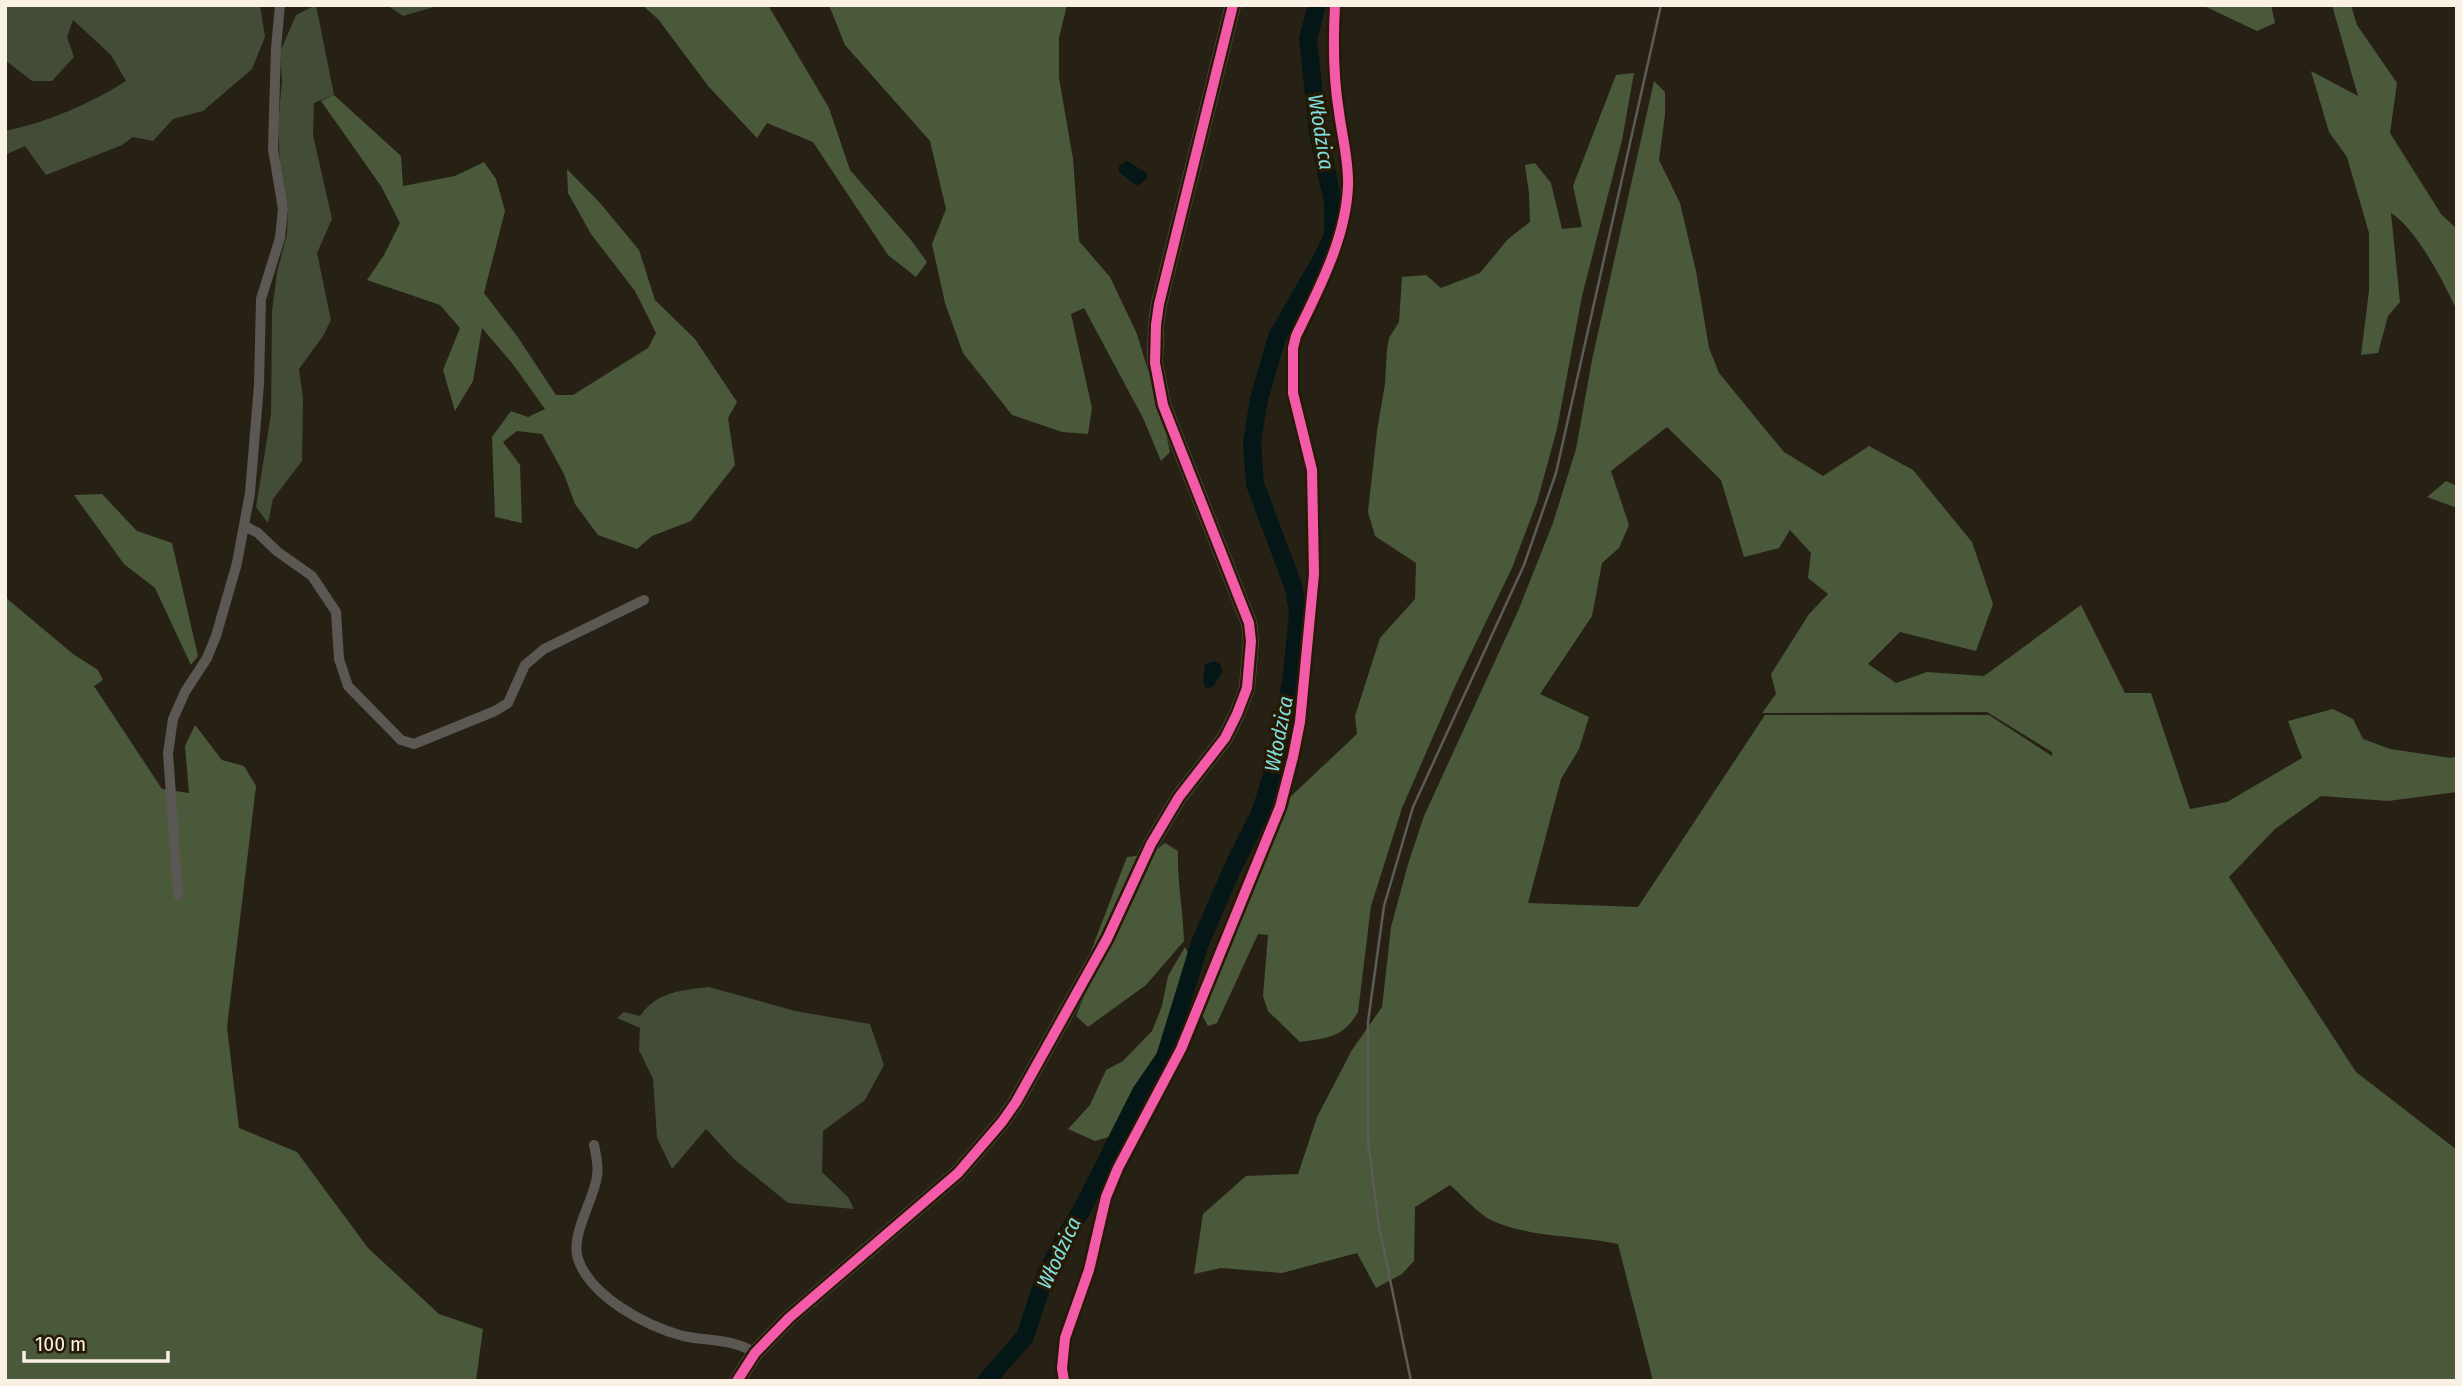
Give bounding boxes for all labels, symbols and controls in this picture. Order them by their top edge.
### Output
water label: Włodzica [1302,92,1340,172]
water label: Włodzica [1259,694,1299,774]
water label: Włodzica [1031,1213,1087,1293]
scale bar [24,1320,168,1364]
text: 100 m [35,1331,86,1357]

